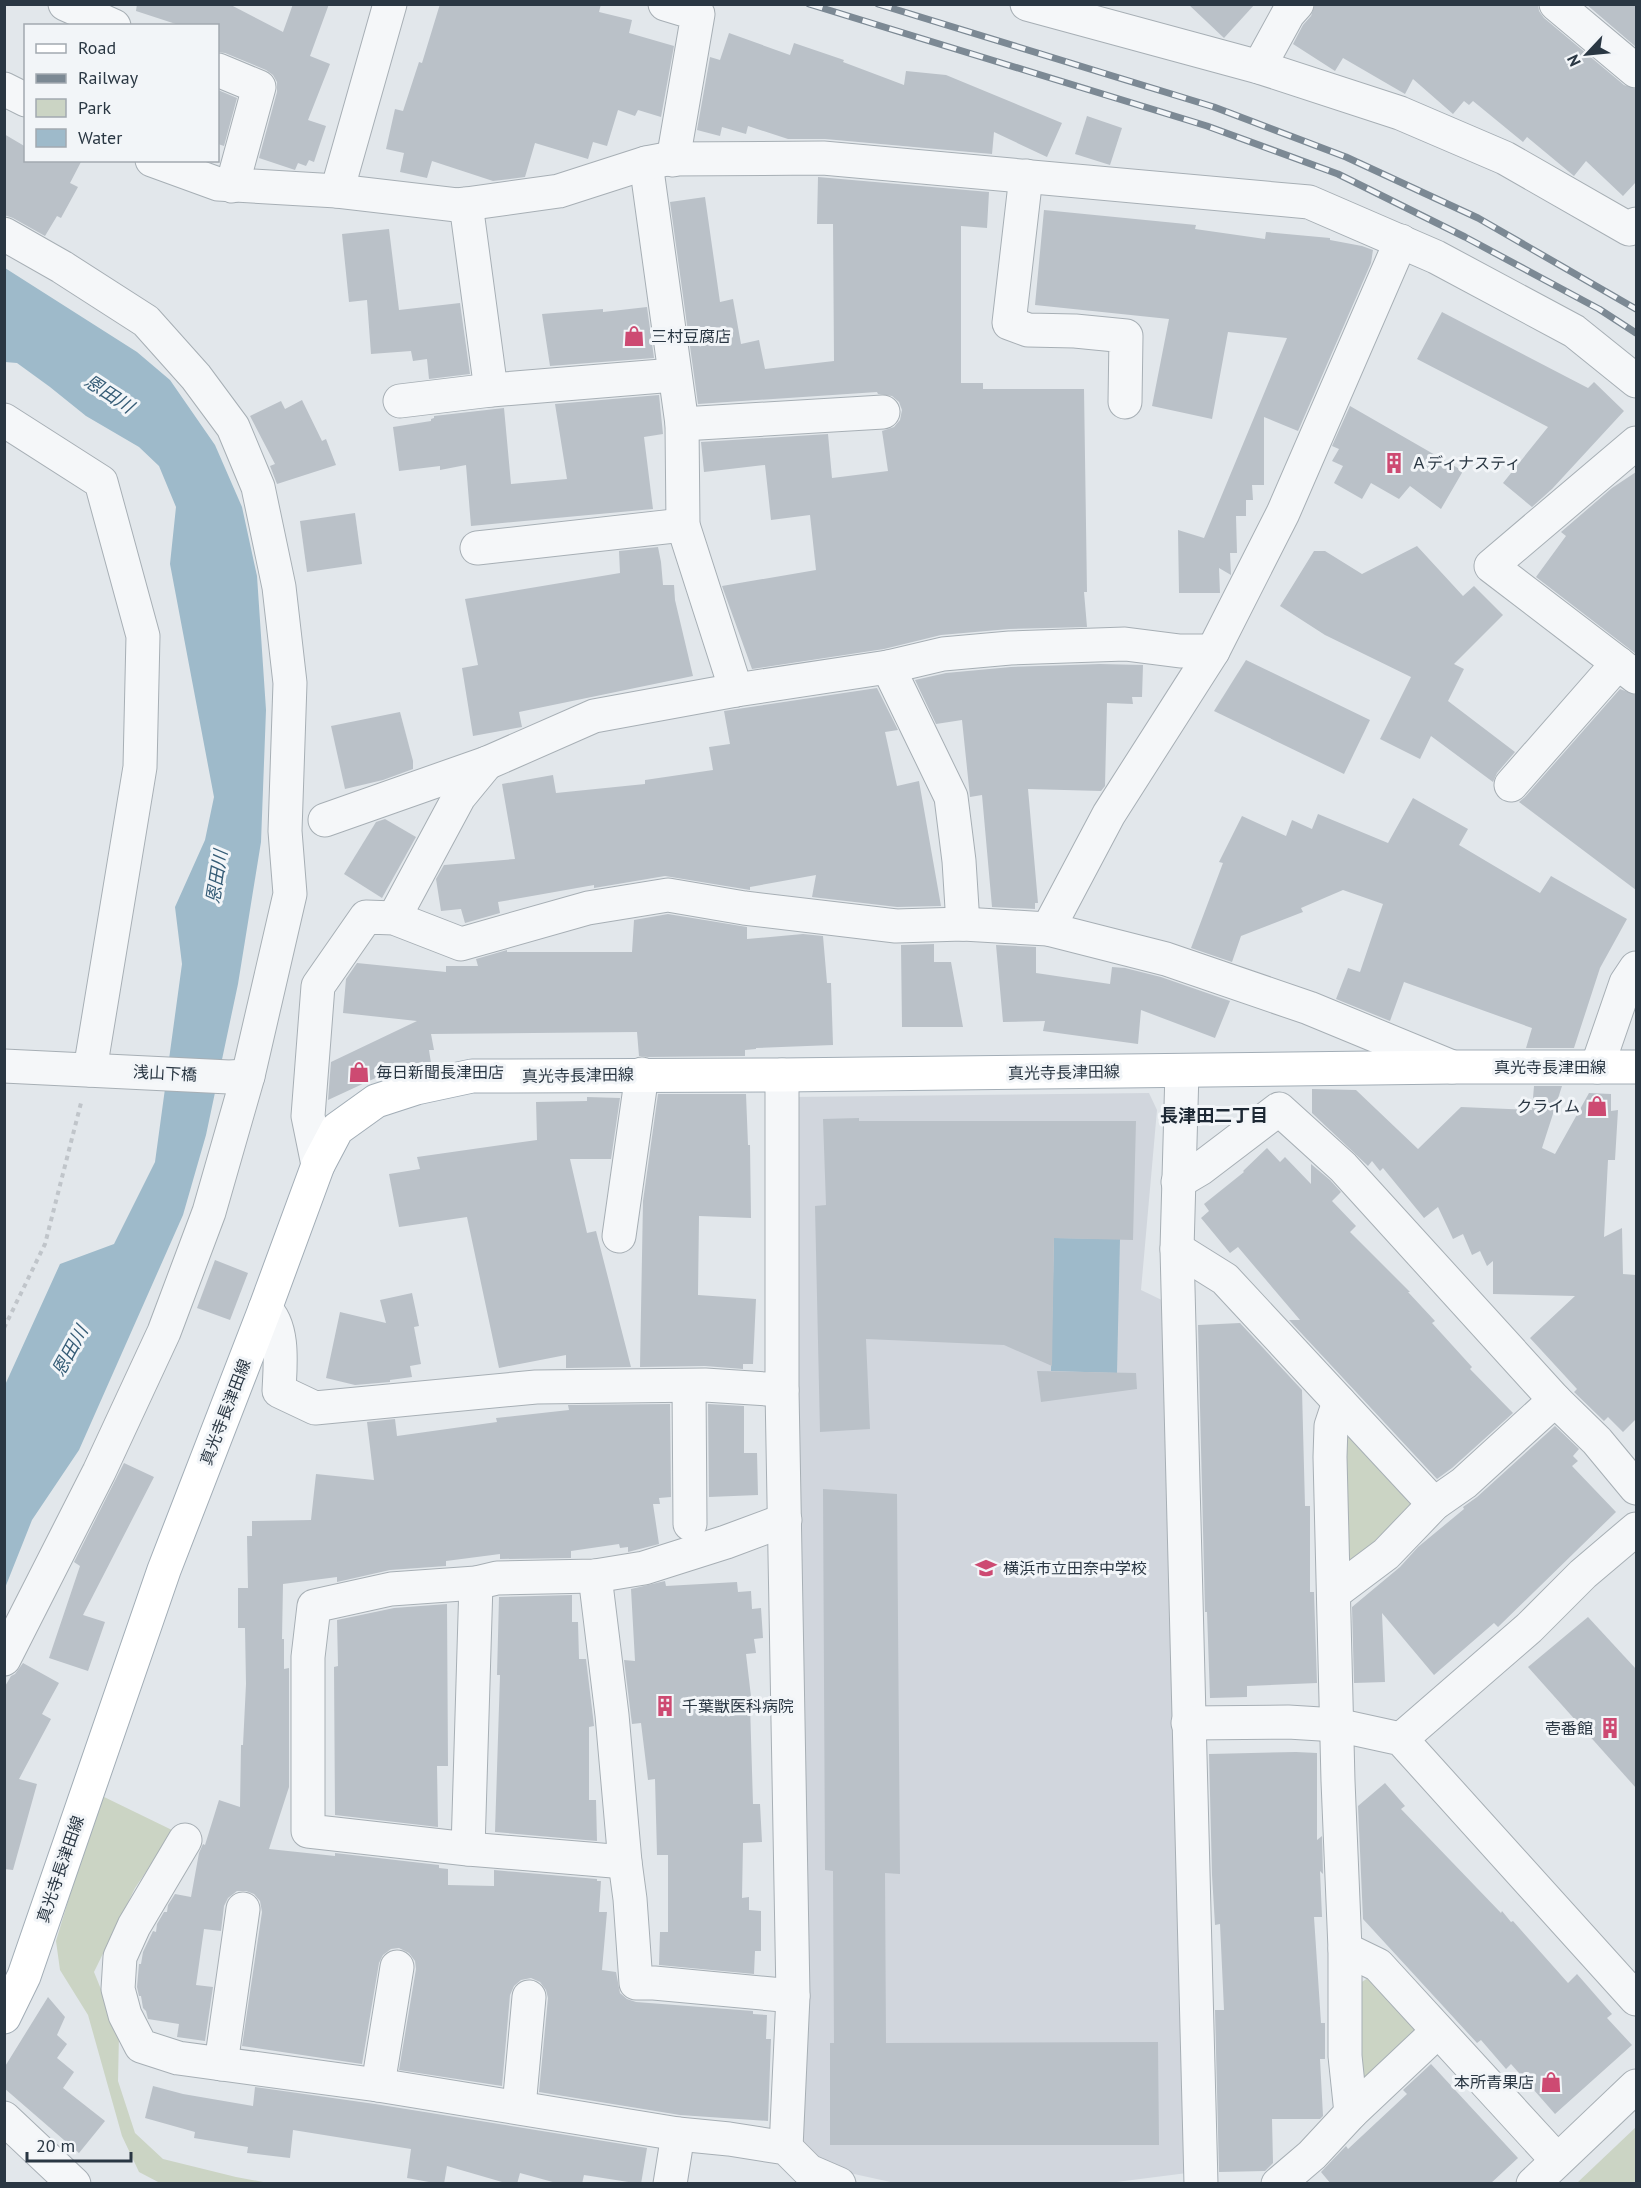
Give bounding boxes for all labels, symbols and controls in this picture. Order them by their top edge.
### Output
legend [24,24,219,162]
north arrow [1557,24,1617,84]
text: Road [78,36,116,59]
text: N [1562,51,1585,70]
text: Railway [78,66,139,89]
text: Park [78,96,111,119]
text: Water [78,126,122,149]
shop icon: 三村豆腐店 [622,324,646,348]
place label: 三村豆腐店 [651,326,731,346]
water label: 恩田川 [80,369,140,419]
building icon: Ａディナスティ [1382,451,1406,475]
place label: Ａディナスティ [1411,453,1521,473]
water label: 恩田川 [201,846,232,905]
street label: 真光寺長津田線 [1494,1057,1606,1077]
shop icon: 毎日新聞長津田店 [347,1060,371,1084]
street label: 浅山下橋 [133,1061,197,1085]
street label: 真光寺長津田線 [1008,1061,1120,1083]
place label: 毎日新聞長津田店 [376,1062,504,1082]
street label: 真光寺長津田線 [522,1064,634,1086]
shop icon: クライム [1585,1094,1609,1118]
place label: クライム [1516,1096,1580,1116]
district label: 長津田二丁目 [1160,1104,1268,1127]
water label: 恩田川 [46,1320,94,1380]
street label: 真光寺長津田線 [196,1356,254,1468]
school or university icon: 横浜市立田奈中学校 [974,1556,998,1580]
place label: 横浜市立田奈中学校 [1003,1558,1147,1578]
building icon: 千葉獣医科病院 [653,1694,677,1718]
place label: 千葉獣医科病院 [682,1696,794,1716]
building icon: 壱番館 [1598,1716,1622,1740]
place label: 壱番館 [1545,1718,1593,1738]
street label: 真光寺長津田線 [32,1813,88,1925]
shop icon: 本所青果店 [1539,2070,1563,2094]
place label: 本所青果店 [1454,2072,1534,2092]
scale bar [27,2125,130,2163]
text: 20 m [36,2134,75,2157]

